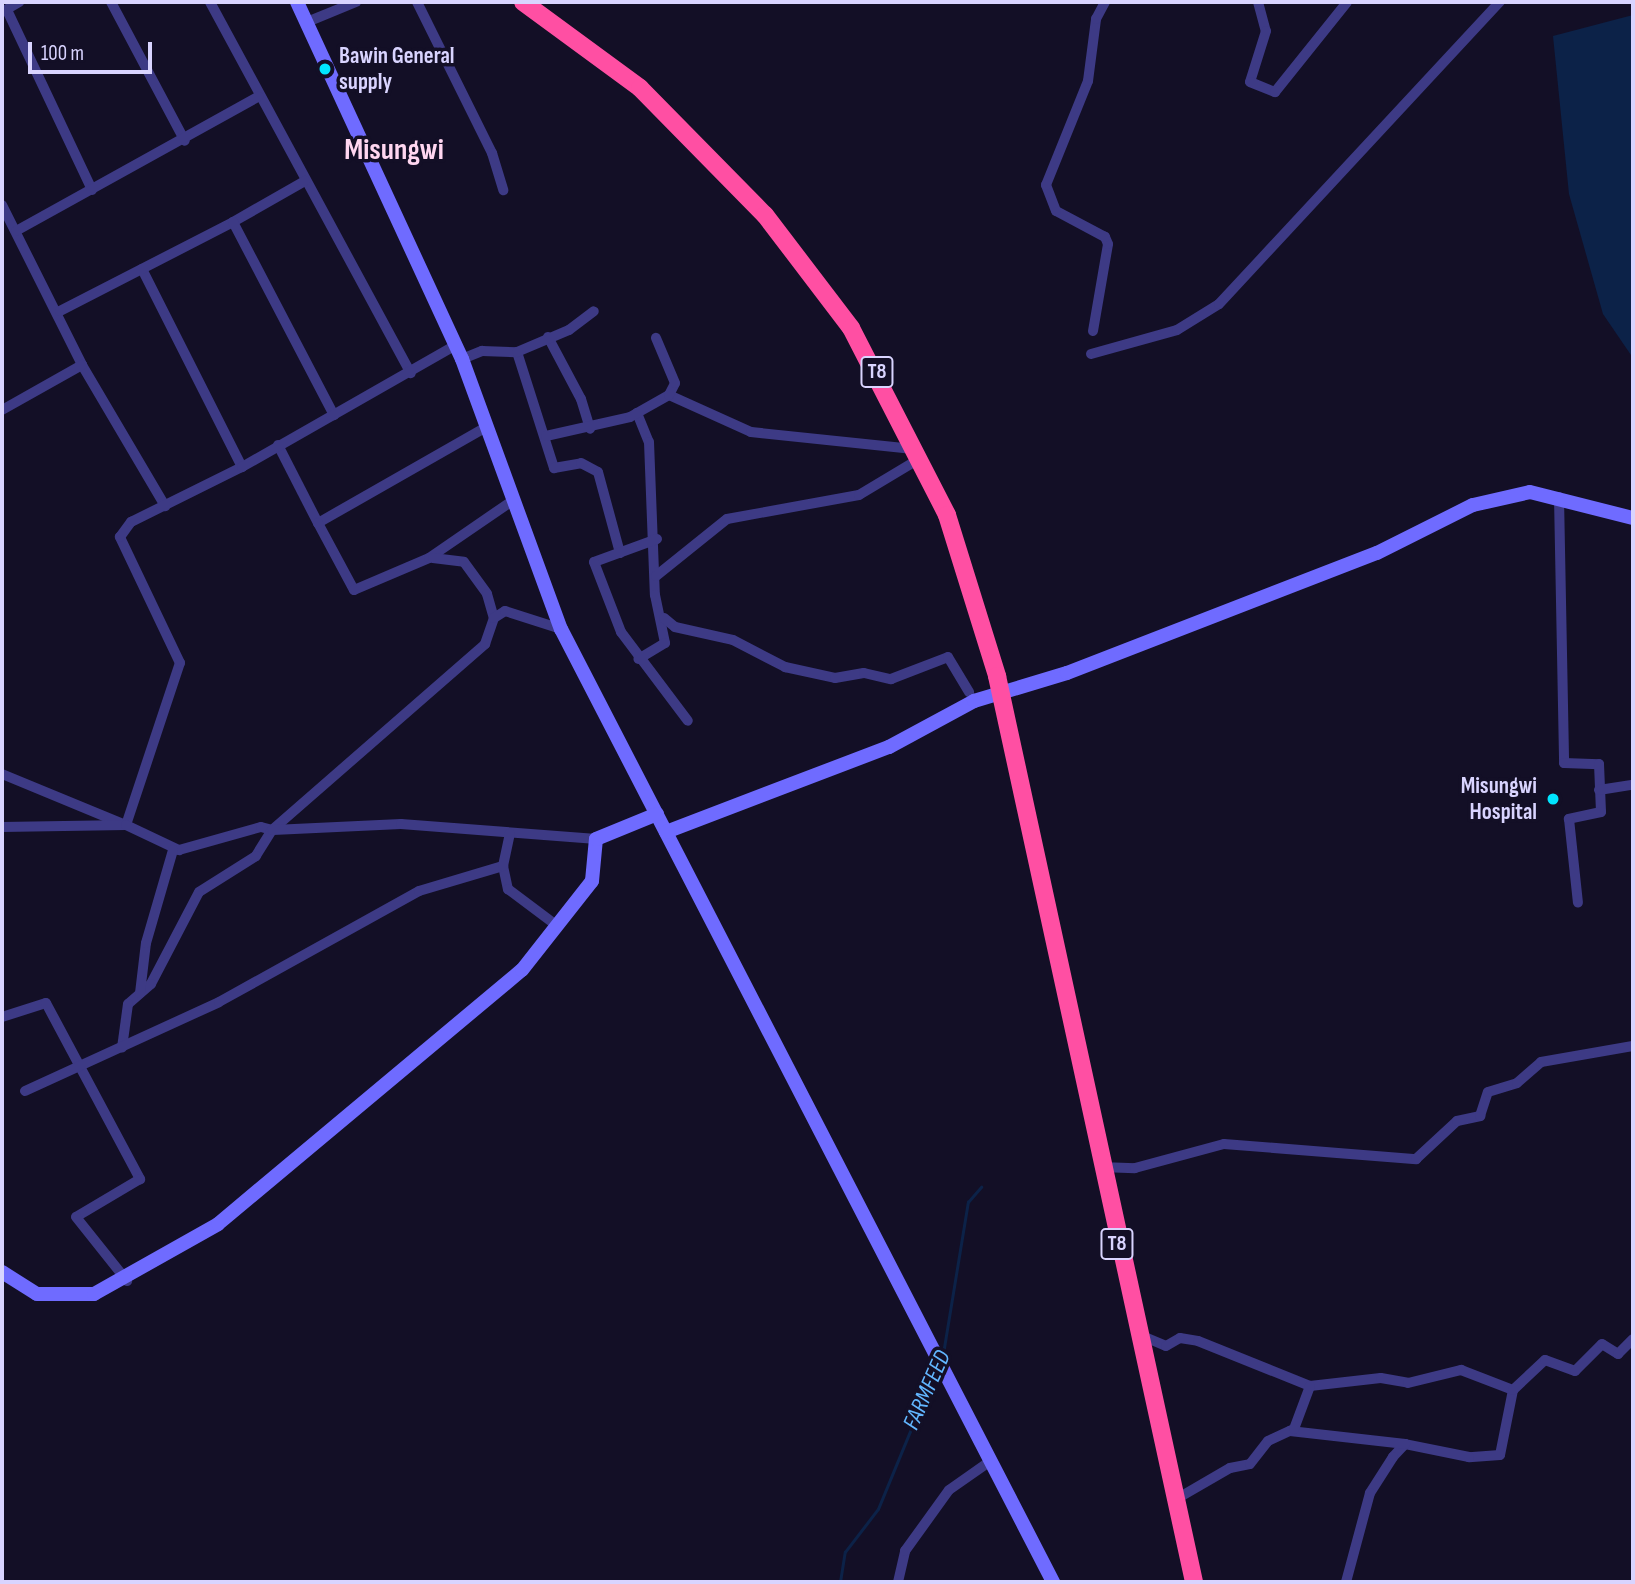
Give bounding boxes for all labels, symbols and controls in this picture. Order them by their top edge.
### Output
scale bar [32,28,156,72]
text: 100 m [41,41,84,66]
place label: Bawin General supply [339,42,455,96]
marker: Bawin General supply [317,61,333,77]
district label: Misungwi [344,132,444,168]
road number: T8 [860,354,894,390]
place label: Misungwi Hospital [1461,772,1537,826]
marker: Misungwi Hospital [1543,789,1563,809]
road number: T8 [1100,1226,1134,1262]
water label: FARMFEED [897,1346,957,1434]

